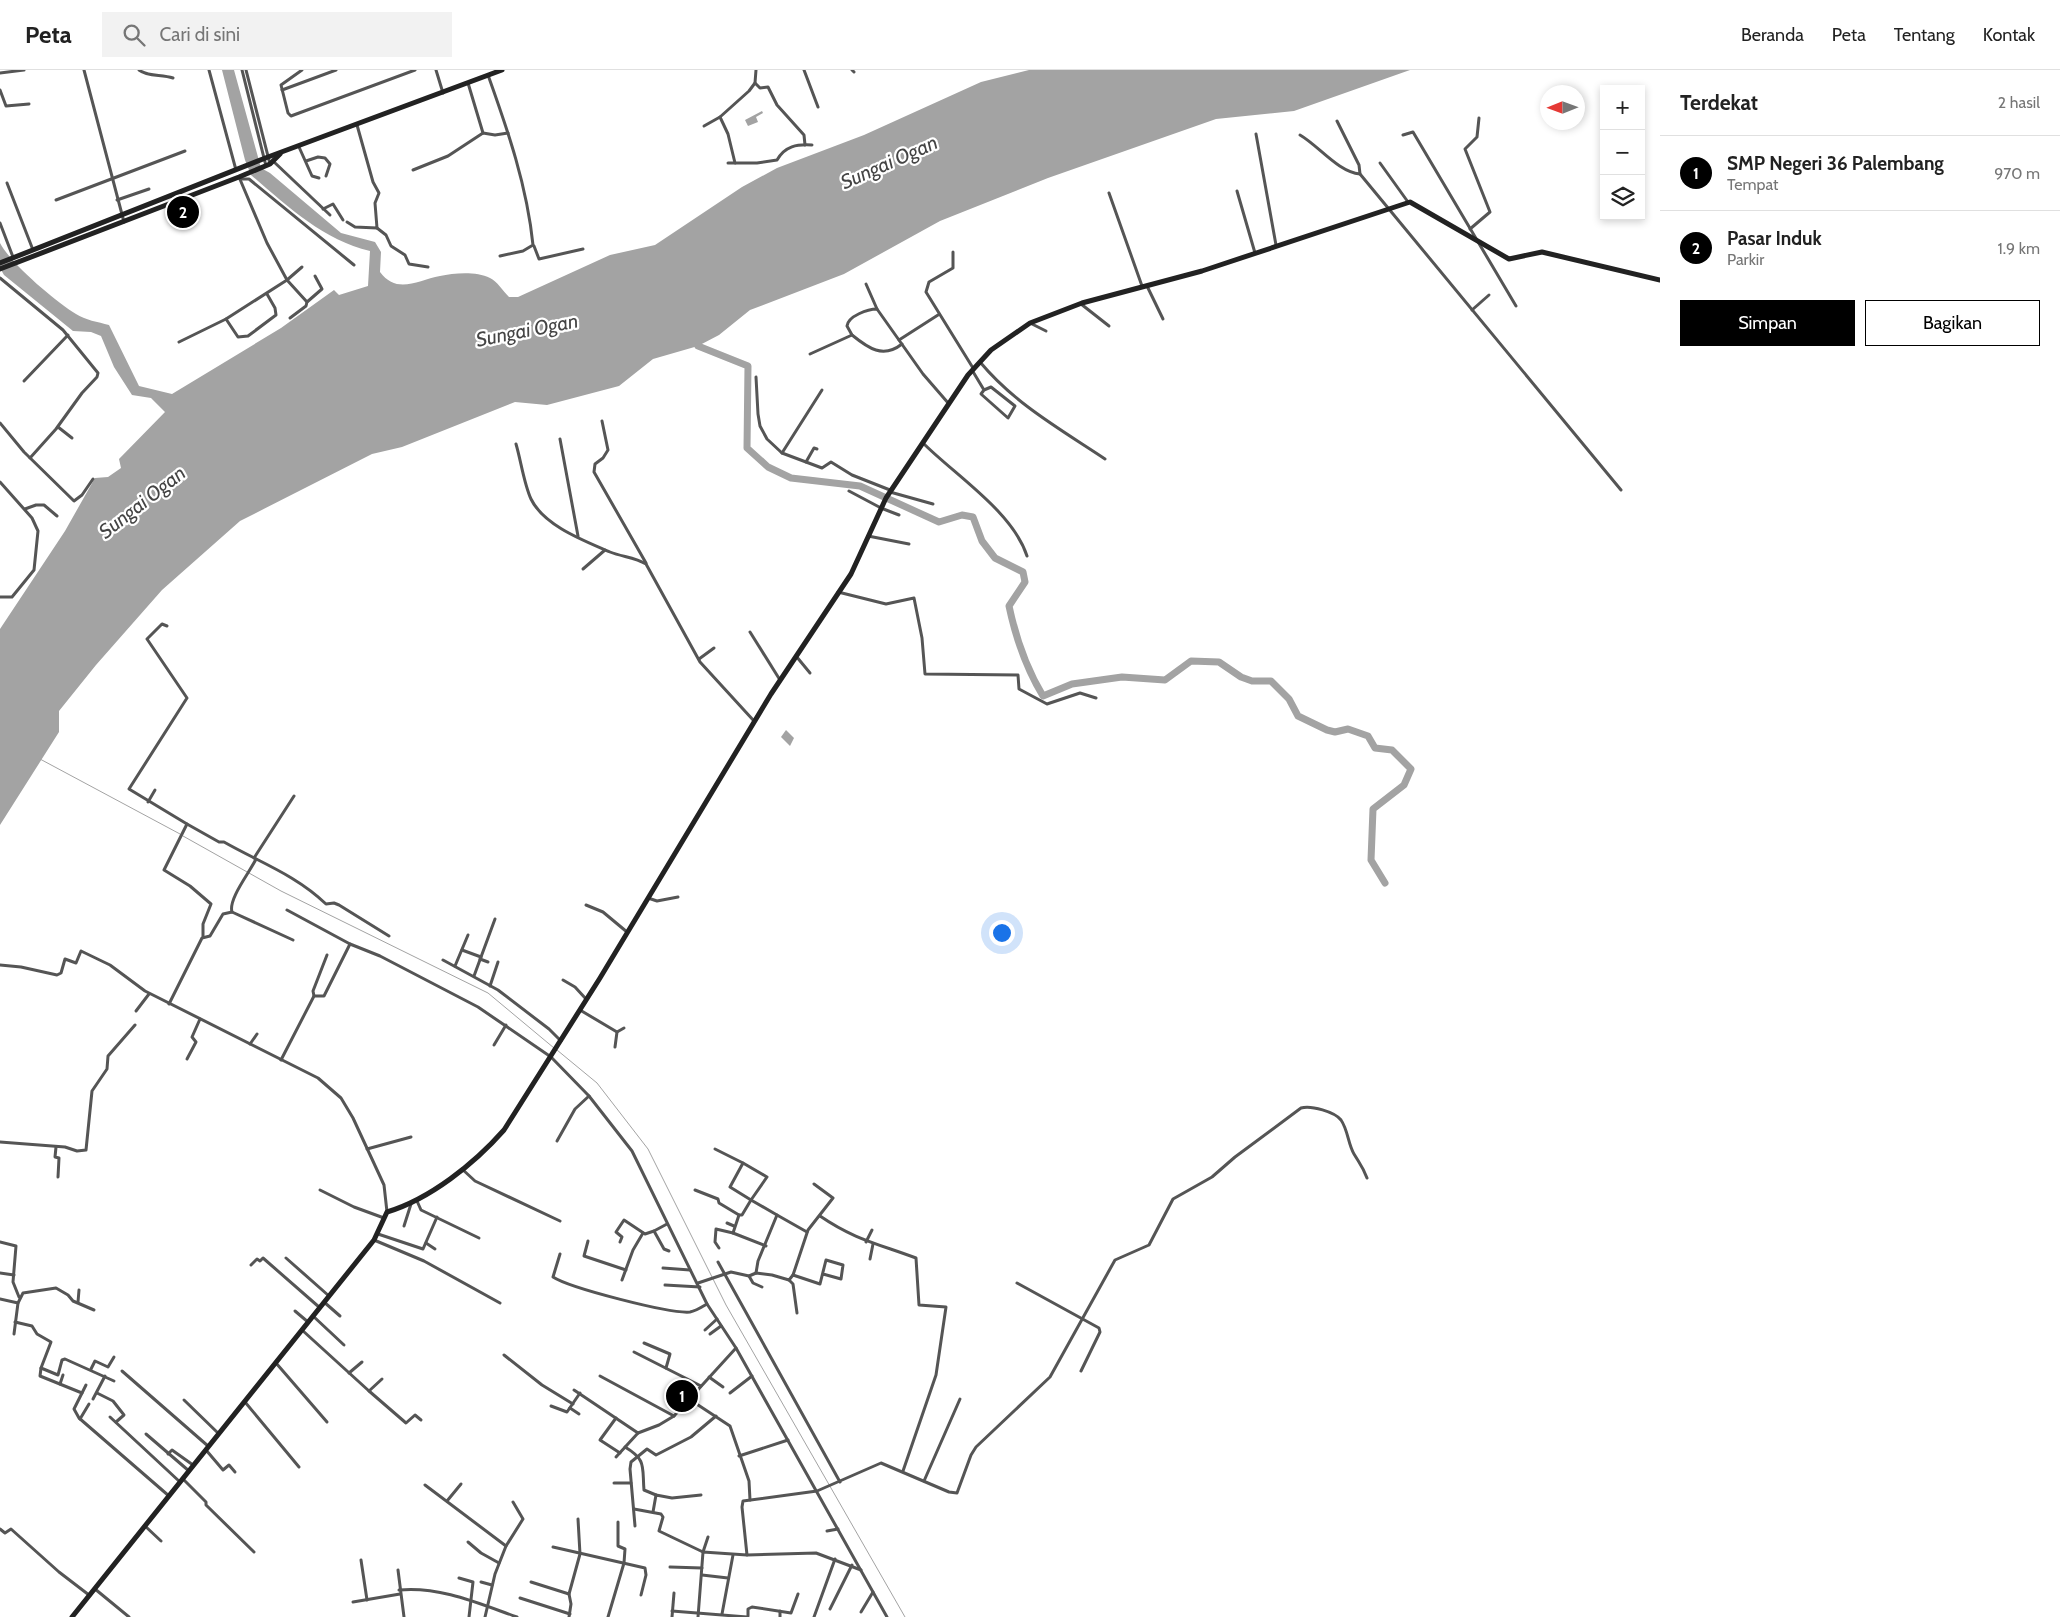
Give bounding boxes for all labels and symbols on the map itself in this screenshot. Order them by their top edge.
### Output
north arrow [1540,85,1585,130]
water label: Sungai Ogan [837,130,941,194]
pin: 2 [167,193,199,231]
water label: Sungai Ogan [474,308,580,352]
water label: Sungai Ogan [94,461,190,543]
your location [989,920,1015,946]
pin: 1 [666,1377,698,1415]

